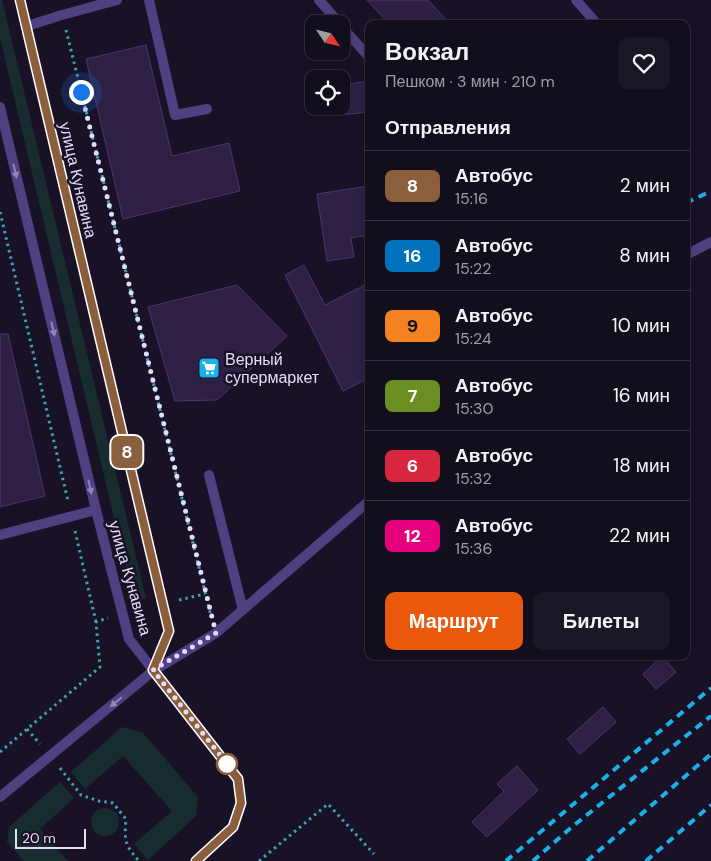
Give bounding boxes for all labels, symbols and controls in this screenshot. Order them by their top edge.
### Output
north arrow [305,15,350,60]
map controls [305,15,350,115]
text: Вокзал [385,36,469,67]
button: heart [618,37,670,89]
button: locate [305,70,350,115]
text: Пешком · 3 мин · 210 m [385,71,555,92]
your location [69,80,94,105]
text: Отправления [385,115,511,140]
street label: улица Кунавина [54,120,102,240]
one-way arrow [11,163,19,178]
text: Автобус [455,163,533,188]
text: 2 мин [620,173,670,198]
text: 8 [407,174,418,198]
text: 15:16 [455,188,488,209]
text: Автобус [455,233,533,258]
text: 8 мин [619,243,670,268]
text: 16 [404,244,421,268]
text: 15:22 [455,258,491,279]
text: Автобус [455,303,533,328]
text: 10 мин [612,313,670,338]
text: 9 [407,314,418,338]
one-way arrow [49,321,57,336]
text: 15:24 [455,328,492,349]
place label: Верный супермаркет [225,349,320,388]
supermarket icon: Верный супермаркет [197,356,221,380]
text: Автобус [455,373,533,398]
text: 16 мин [613,383,670,408]
text: 7 [408,384,417,408]
text: 15:30 [455,398,493,419]
line badge: 8 [111,436,143,468]
text: 8 [121,440,133,464]
text: Автобус [455,443,533,468]
text: 18 мин [613,453,670,478]
text: 6 [407,454,418,478]
text: 15:32 [455,468,492,489]
one-way arrow [86,479,94,494]
text: Автобус [455,513,533,538]
street label: улица Кунавина [104,518,156,638]
text: 22 мин [609,523,670,548]
text: 12 [404,524,421,548]
text: 15:36 [455,538,493,559]
button: Маршрут [385,592,523,650]
button: Билеты [533,592,670,650]
one-way arrow [109,696,122,707]
unlabelled marker [216,753,238,775]
scale bar [15,826,86,849]
text: 20 m [22,829,56,847]

